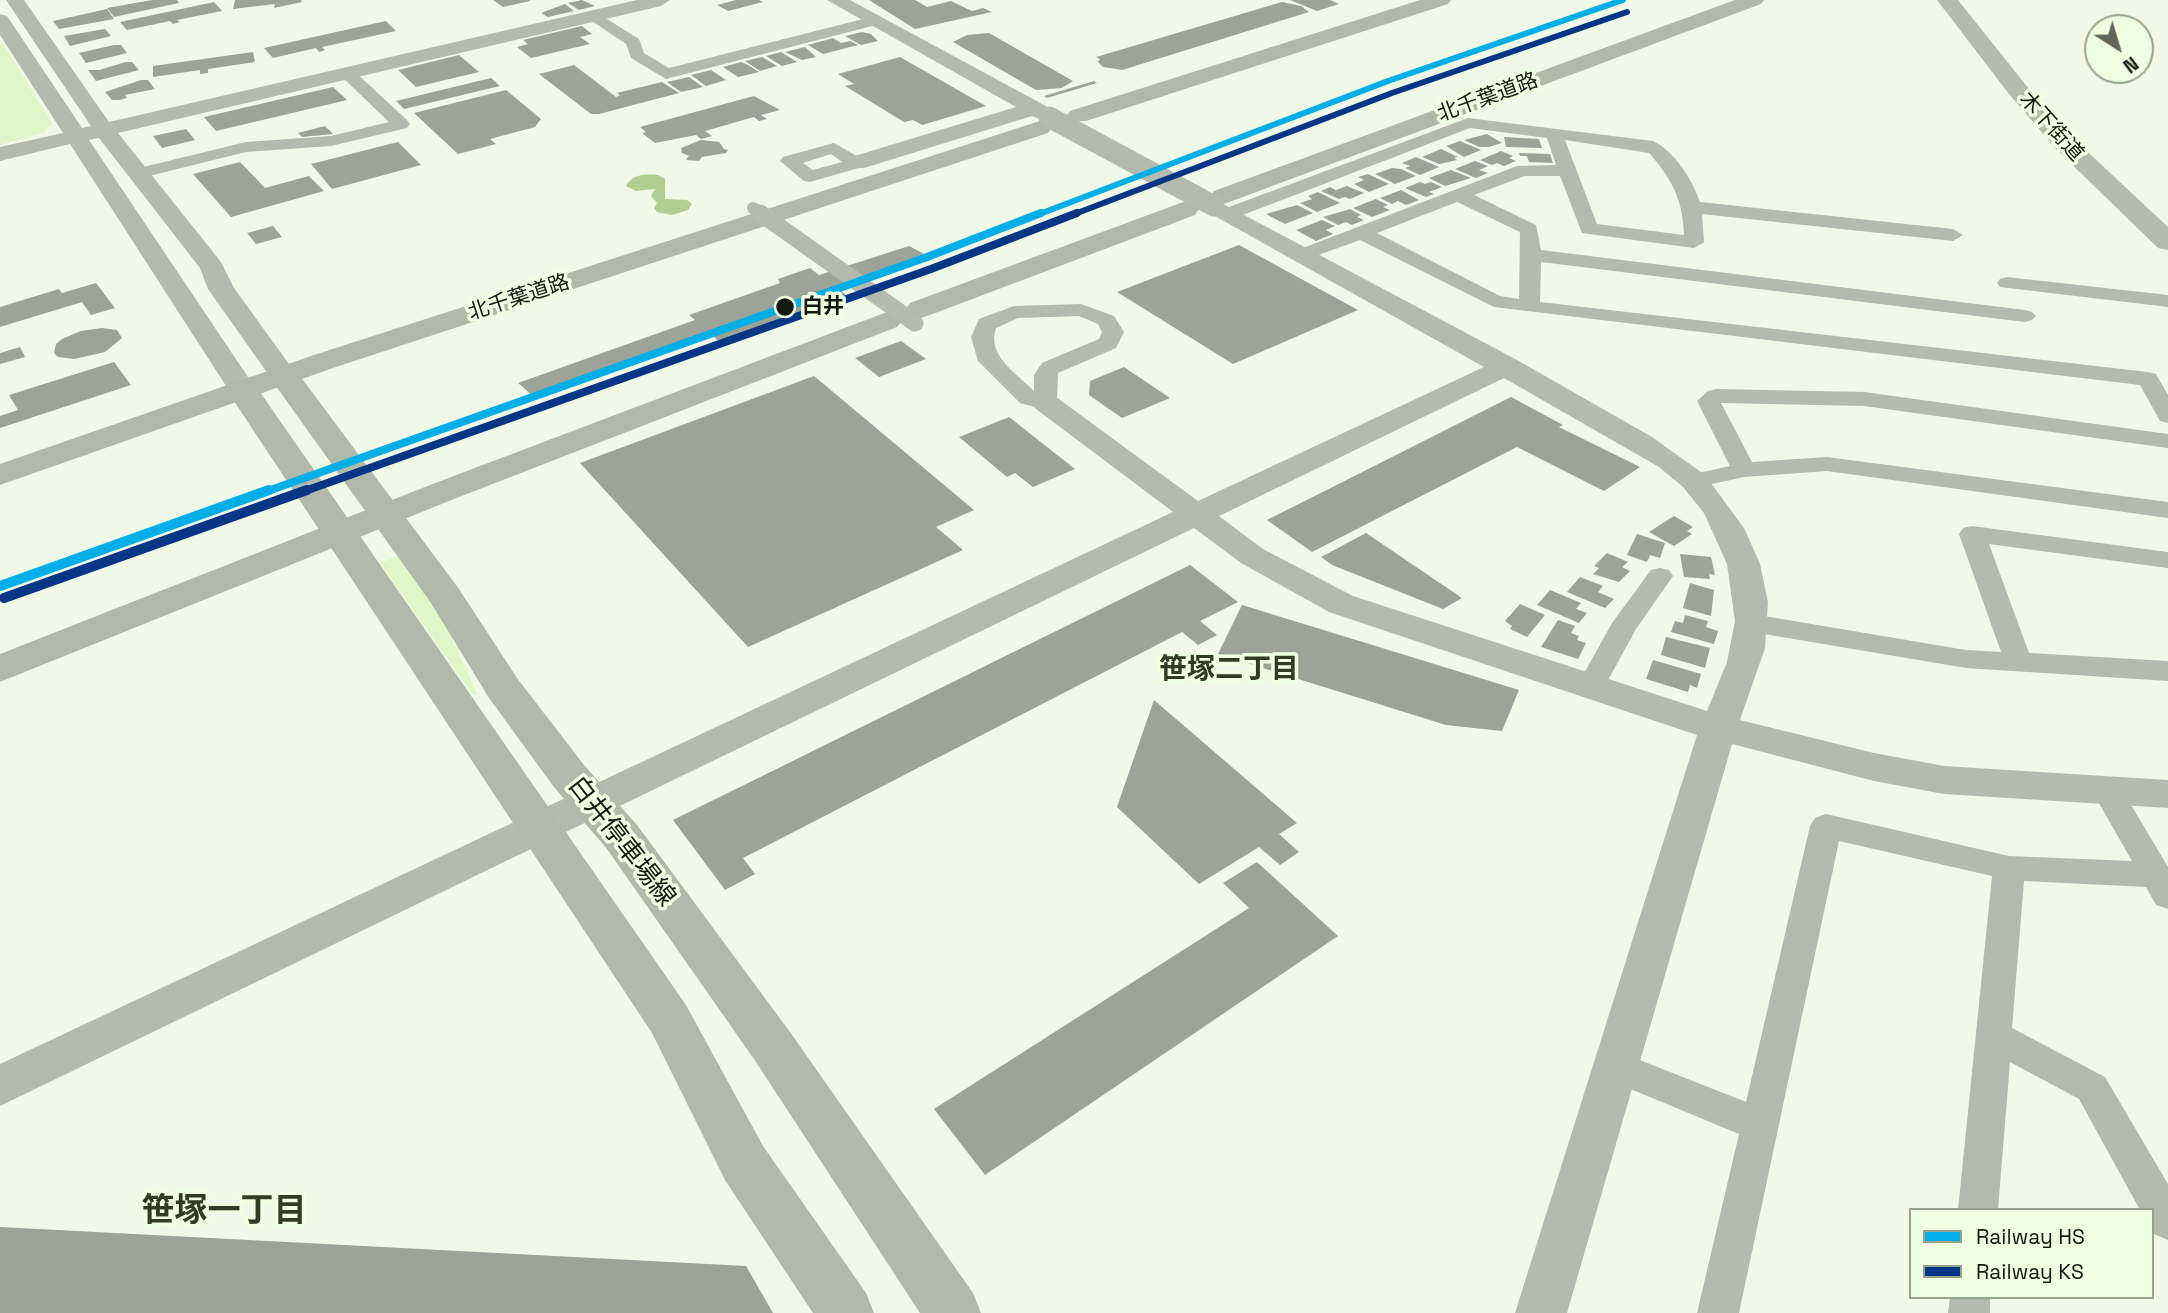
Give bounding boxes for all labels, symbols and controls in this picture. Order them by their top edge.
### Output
north arrow [2084,14,2154,84]
text: N [2118,51,2143,78]
street label: 北千葉道路 [1434,68,1542,128]
street label: 木下街道 [2014,87,2088,167]
street label: 北千葉道路 [465,270,573,326]
place label: 白井 [802,294,844,320]
marker: 白井 [774,296,796,318]
district label: 笹塚二丁目 [1159,653,1299,687]
street label: 白井停車場線 [561,771,681,913]
district label: 笹塚一丁目 [142,1192,306,1232]
legend [1909,1208,2154,1299]
text: Railway HS [1976,1223,2085,1250]
text: Railway KS [1976,1258,2084,1285]

